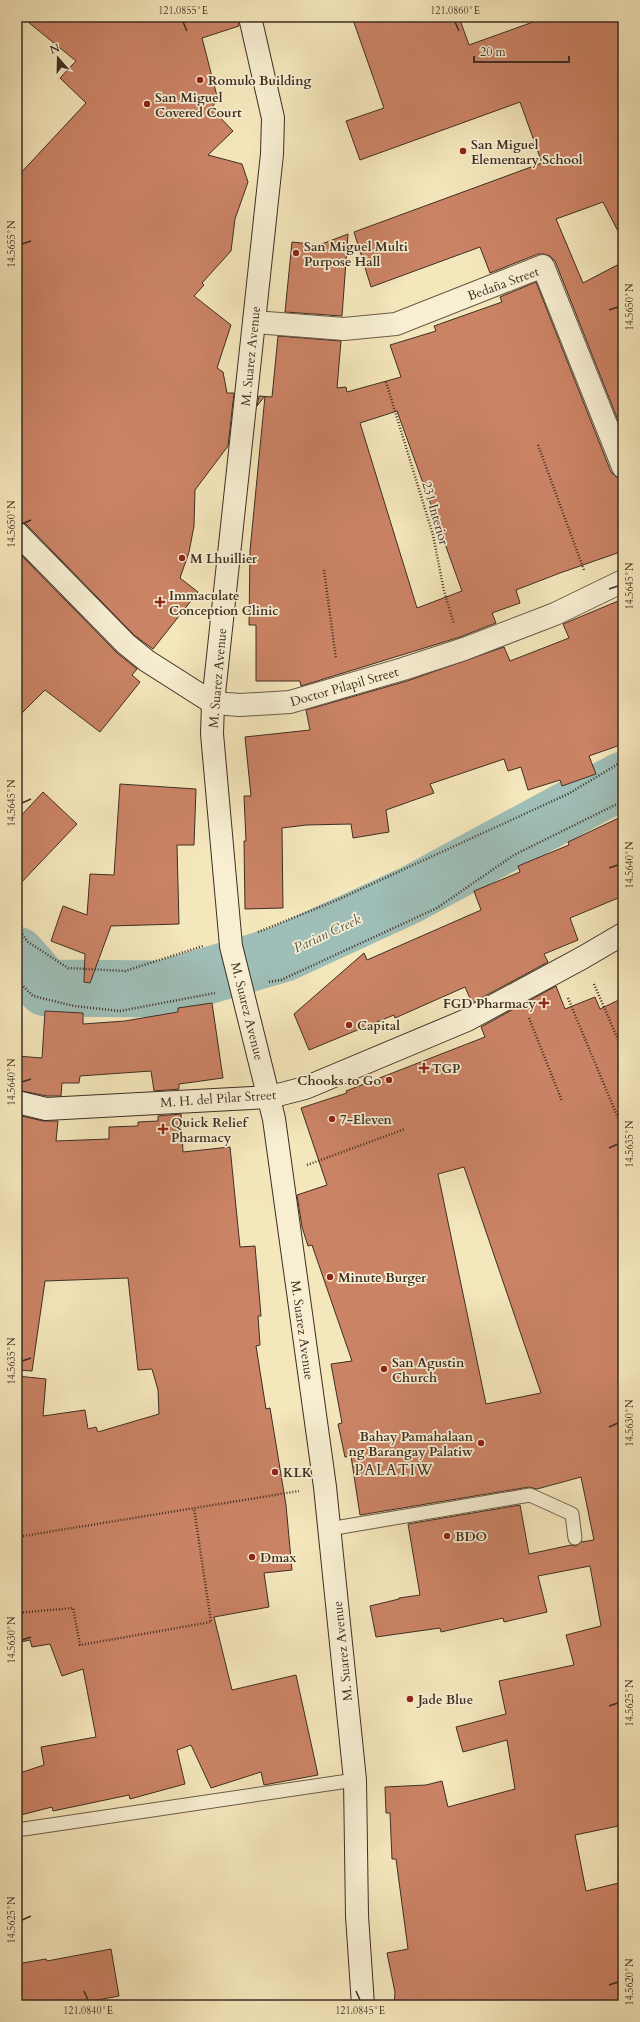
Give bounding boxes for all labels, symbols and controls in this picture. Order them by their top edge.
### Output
text: 121.0855°E [158,4,208,18]
text: 121.0860°E [430,4,480,18]
north arrow [38,38,78,78]
scale bar [474,38,569,64]
text: N [48,40,62,58]
text: 20 m [480,44,507,60]
place label: Romulo Building [208,72,312,90]
marker: Romulo Building [195,75,205,85]
place label: San Miguel Covered Court [155,89,242,122]
marker: San Miguel Covered Court [142,99,152,109]
place label: San Miguel Elementary School [471,136,583,169]
marker: San Miguel Elementary School [458,146,468,156]
text: 14.5655°N [5,220,19,267]
place label: San Miguel Multi Purpose Hall [304,238,408,271]
marker: San Miguel Multi Purpose Hall [291,248,301,258]
street label: Bedaña Street [465,263,542,305]
text: 14.5650°N [623,283,637,330]
street label: M. Suarez Avenue [237,305,265,407]
street label: 231 Interior [417,479,453,547]
text: 14.5650°N [5,500,19,547]
place label: M Lhuillier [190,550,258,568]
marker: M Lhuillier [177,553,187,563]
text: 14.5645°N [623,562,637,609]
place label: Immaculate Conception Clinic [169,587,279,620]
marker: Immaculate Conception Clinic [154,596,166,608]
street label: M. Suarez Avenue [205,627,231,729]
street label: Doctor Pilapil Street [288,663,400,711]
text: 14.5645°N [5,779,19,826]
text: 14.5640°N [623,841,637,888]
water label: Parian Creek [290,910,364,957]
street label: M. Suarez Avenue [226,960,268,1062]
place label: FGD Pharmacy [443,995,537,1013]
marker: FGD Pharmacy [539,998,549,1008]
place label: Capital [357,1017,400,1035]
marker: Capital [344,1020,354,1030]
text: 14.5640°N [5,1058,19,1105]
place label: TGP [432,1060,460,1078]
marker: TGP [419,1063,429,1073]
place label: Chooks to Go [297,1072,381,1090]
marker: Chooks to Go [384,1075,394,1085]
street label: M. H. del Pilar Street [160,1086,277,1112]
place label: 7-Eleven [340,1111,392,1129]
place label: Quick Relief Pharmacy [171,1114,250,1147]
marker: 7-Eleven [327,1114,337,1124]
text: 14.5635°N [623,1120,637,1167]
marker: Quick Relief Pharmacy [158,1124,168,1134]
place label: Minute Burger [338,1269,427,1287]
marker: Minute Burger [325,1272,335,1282]
street label: M. Suarez Avenue [286,1279,318,1381]
text: 14.5635°N [5,1337,19,1384]
place label: San Agustin Church [392,1354,465,1387]
marker: San Agustin Church [379,1364,389,1374]
text: 14.5630°N [623,1399,637,1446]
place label: Bahay Pamahalaan ng Barangay Palatiw [348,1428,474,1461]
marker: Bahay Pamahalaan ng Barangay Palatiw [476,1438,486,1448]
district label: PALATIW [355,1460,433,1480]
place label: KLK [283,1464,313,1482]
marker: KLK [270,1467,280,1477]
place label: BDO [455,1528,487,1546]
marker: BDO [442,1531,452,1541]
place label: Dmax [260,1549,297,1567]
marker: Dmax [247,1552,257,1562]
street label: M. Suarez Avenue [329,1600,357,1702]
text: 14.5630°N [5,1616,19,1663]
text: 14.5625°N [623,1679,637,1726]
place label: Jade Blue [416,1691,473,1709]
marker: Jade Blue [405,1694,415,1704]
text: 14.5625°N [5,1896,19,1943]
text: 14.5620°N [623,1958,637,2005]
text: 121.0840°E [63,2004,113,2018]
text: 121.0845°E [335,2004,385,2018]

